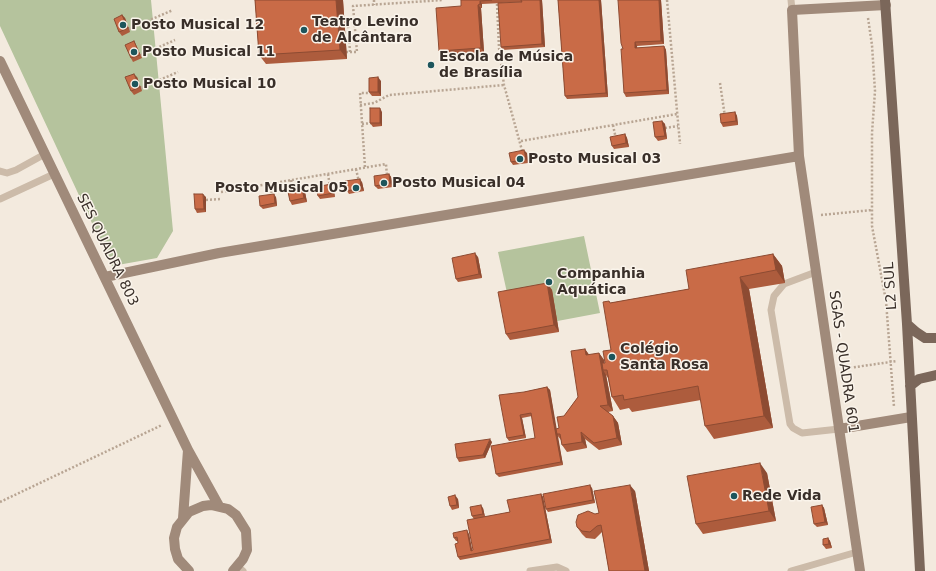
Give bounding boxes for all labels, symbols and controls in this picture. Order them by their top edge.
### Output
place label: Teatro Levino de Alcântara [312,14,419,46]
place label: Posto Musical 12 [131,17,264,33]
marker: Posto Musical 12 [118,20,128,30]
marker: Teatro Levino de Alcântara [299,25,309,35]
place label: Posto Musical 11 [142,44,275,60]
marker: Posto Musical 11 [129,47,139,57]
place label: Escola de Música de Brasília [439,49,573,82]
marker: Escola de Música de Brasília [426,60,436,70]
place label: Posto Musical 10 [143,76,276,92]
marker: Posto Musical 10 [130,79,140,89]
place label: Posto Musical 03 [528,151,661,167]
marker: Posto Musical 03 [515,154,525,164]
place label: Posto Musical 04 [392,175,525,191]
marker: Posto Musical 04 [379,178,389,188]
place label: Posto Musical 05 [215,180,348,196]
marker: Posto Musical 05 [351,183,361,193]
street label: SES QUADRA 803 [73,191,141,309]
street label: L2 SUL [881,261,901,311]
place label: Companhia Aquática [557,266,645,298]
marker: Companhia Aquática [544,277,554,287]
street label: SGAS - QUADRA 601 [825,290,861,434]
place label: Colégio Santa Rosa [620,341,709,374]
marker: Colégio Santa Rosa [607,352,617,362]
place label: Rede Vida [742,488,822,504]
marker: Rede Vida [729,491,739,501]

